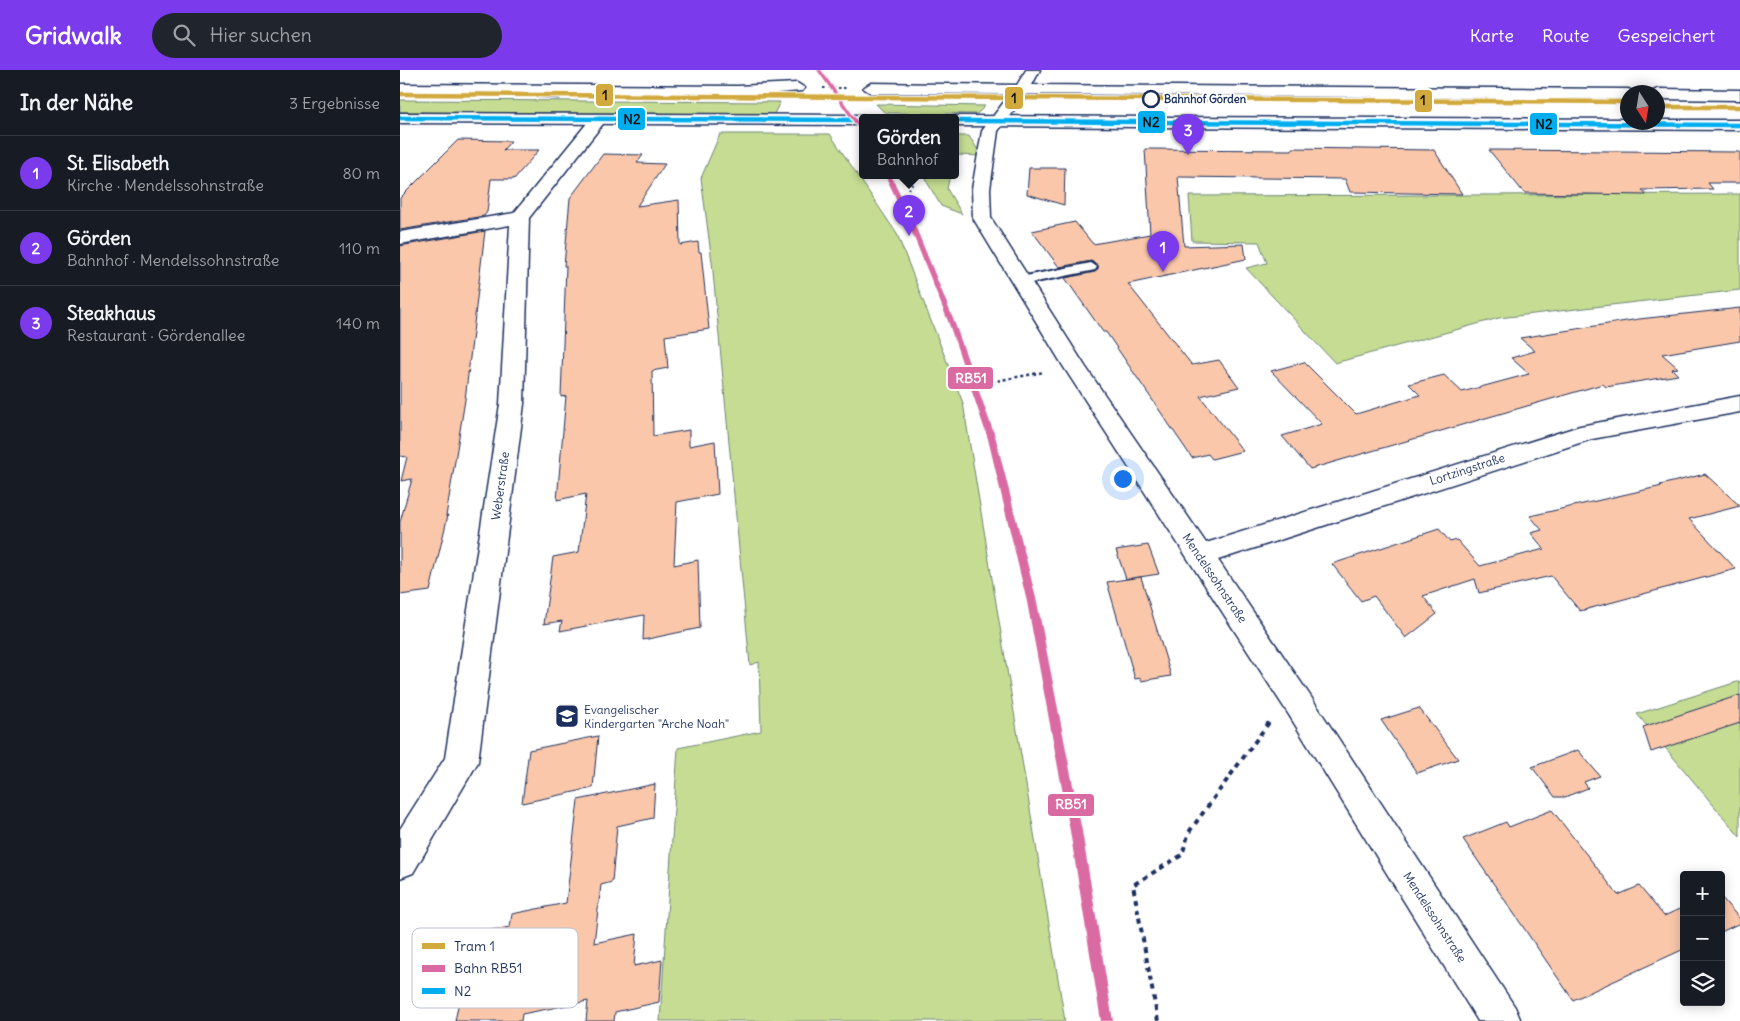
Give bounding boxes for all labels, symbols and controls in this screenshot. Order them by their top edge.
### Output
search box [152,13,502,58]
text: Gridwalk [25,20,122,50]
icon: search [170,21,198,49]
text: Hier suchen [210,23,312,47]
text: Karte [1470,24,1514,47]
text: Route [1542,24,1589,47]
text: Gespeichert [1617,24,1715,47]
line badge: 1 [595,83,614,107]
north arrow [1620,85,1665,130]
text: 1 [602,86,608,104]
line badge: 1 [1004,86,1024,110]
text: In der Nähe [20,89,133,116]
text: 1 [1011,89,1017,107]
line badge: 1 [1414,89,1433,113]
marker: Bahnhof Görden [1142,90,1160,108]
text: 1 [1420,91,1426,109]
place label: Bahnhof Görden [1164,92,1247,106]
text: 3 Ergebnisse [289,93,380,113]
line badge: N2 [617,107,646,131]
text: N2 [623,110,641,128]
line badge: N2 [1137,110,1166,134]
line badge: N2 [1529,112,1558,136]
text: N2 [1142,113,1160,131]
popup [859,114,959,179]
pin: 3 [1172,114,1204,155]
text: N2 [1535,115,1553,133]
text: Görden [877,125,941,149]
text: Bahnhof [877,149,938,169]
text: St. Elisabeth [67,151,169,175]
text: 1 [33,163,39,183]
text: 80 m [342,163,380,183]
text: Kirche · Mendelssohnstraße [67,175,264,195]
pin: 2 [893,195,925,236]
text: Görden [67,226,131,250]
pin: 1 [1147,231,1179,272]
text: 2 [32,238,40,258]
text: 110 m [339,238,380,258]
text: Bahnhof · Mendelssohnstraße [67,250,279,270]
text: Steakhaus [67,301,156,325]
text: 3 [31,313,41,333]
text: 140 m [336,313,380,333]
text: Restaurant · Gördenallee [67,325,245,345]
line badge: RB51 [947,366,994,390]
text: RB51 [955,369,987,387]
street label: Lortzingstraße [1427,450,1507,488]
street label: Weberstraße [488,451,512,521]
your location [1110,466,1136,492]
street label: Mendelssohnstraße [1179,530,1251,626]
place label: Evangelischer Kindergarten "Arche Noah" [584,702,729,731]
school or university icon: Evangelischer Kindergarten "Arche Noah" [554,703,580,729]
line badge: RB51 [1047,793,1095,817]
text: RB51 [1055,795,1087,813]
street label: Mendelssohnstraße [1400,869,1470,965]
map controls [1680,871,1725,1006]
button: + [1680,871,1725,916]
button: − [1680,916,1725,961]
legend [412,928,578,1008]
text: Tram 1 [454,937,495,955]
text: Bahn RB51 [454,959,522,977]
button: layers [1680,961,1725,1006]
text: N2 [454,982,472,1000]

